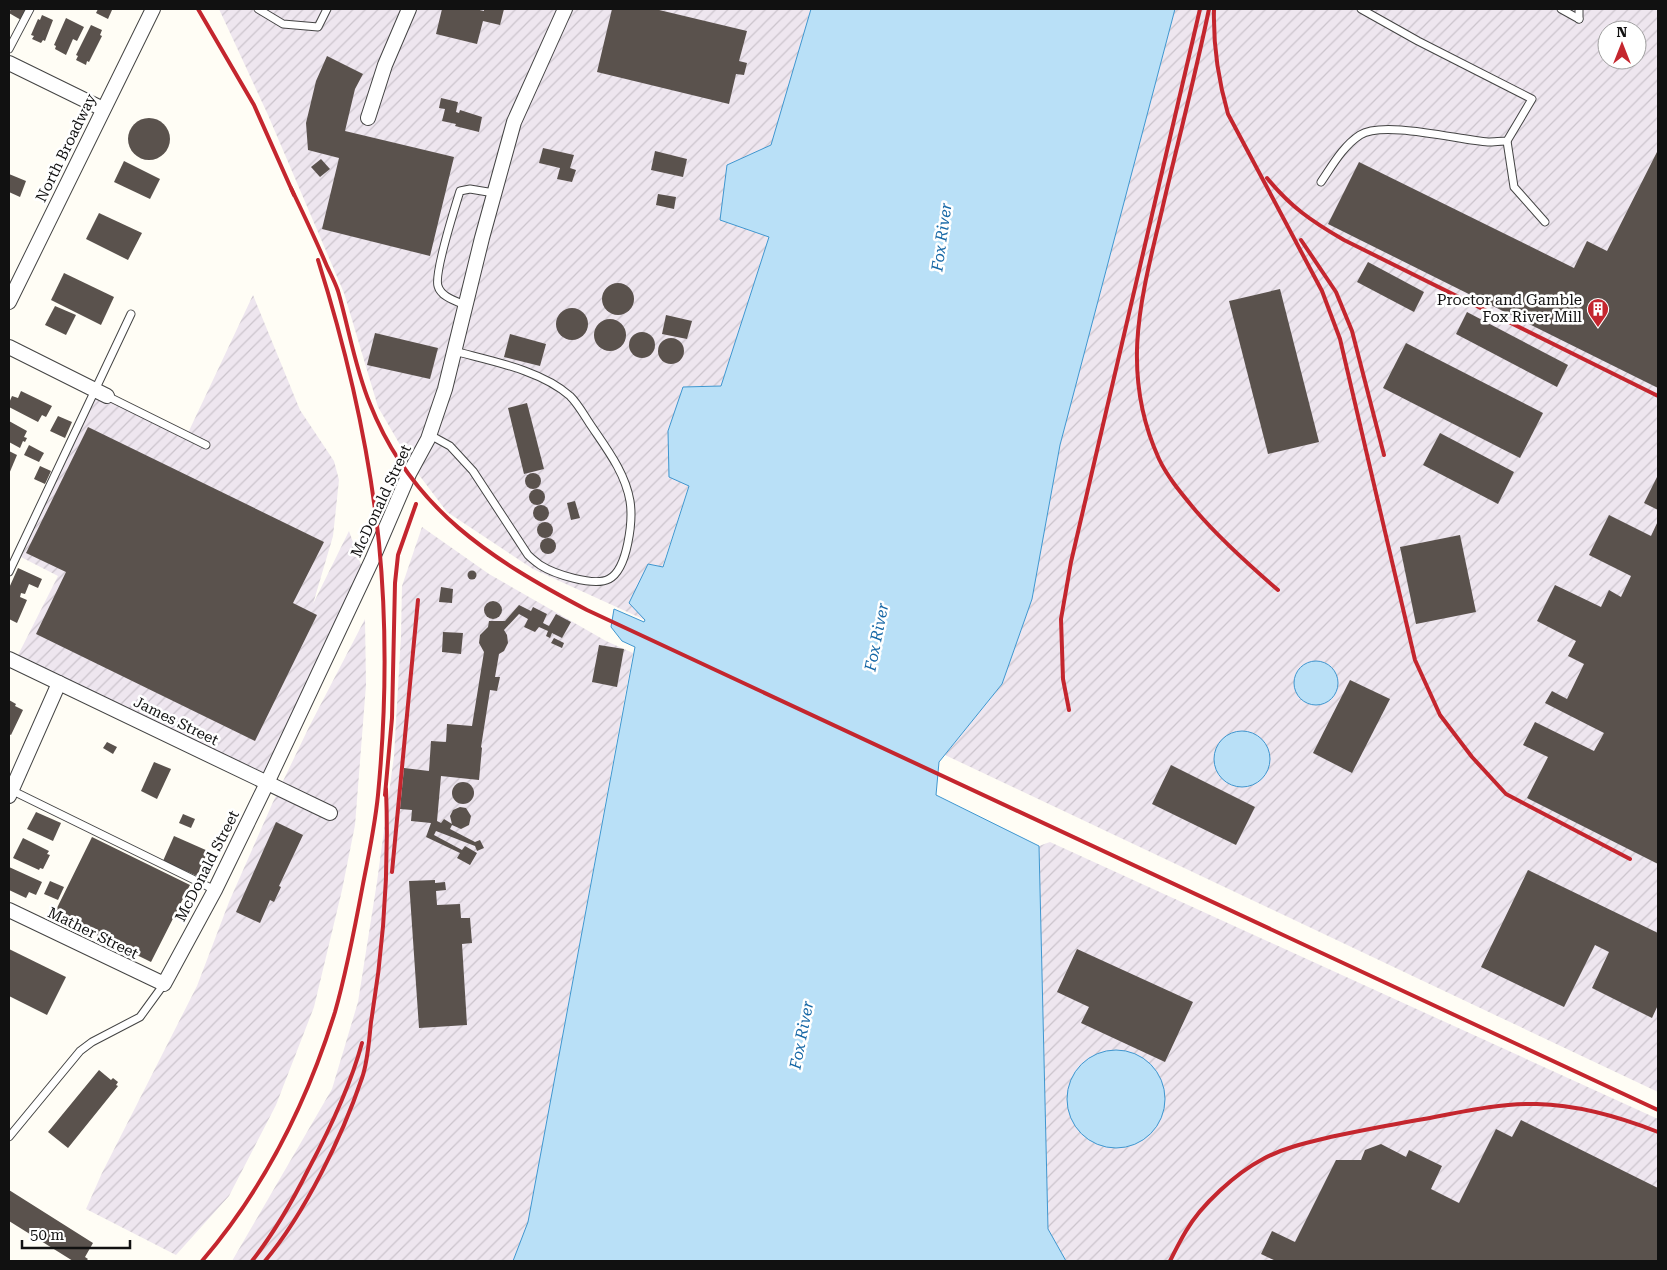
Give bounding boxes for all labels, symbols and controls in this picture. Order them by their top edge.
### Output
north arrow [1597,20,1647,70]
text: N [1617,24,1628,40]
street label: North Broadway [32,91,100,205]
water label: Fox River [927,201,956,274]
place label: Proctor and Gamble Fox River Mill [1437,291,1582,326]
building icon: Proctor and Gamble Fox River Mill [1586,297,1610,328]
street label: McDonald Street [347,441,415,560]
water label: Fox River [860,601,892,674]
street label: James Street [131,693,222,749]
street label: McDonald Street [171,807,243,925]
street label: Mather Street [45,903,142,963]
water label: Fox River [785,999,817,1072]
scale bar [22,1218,130,1250]
text: 50 m [30,1226,65,1244]

